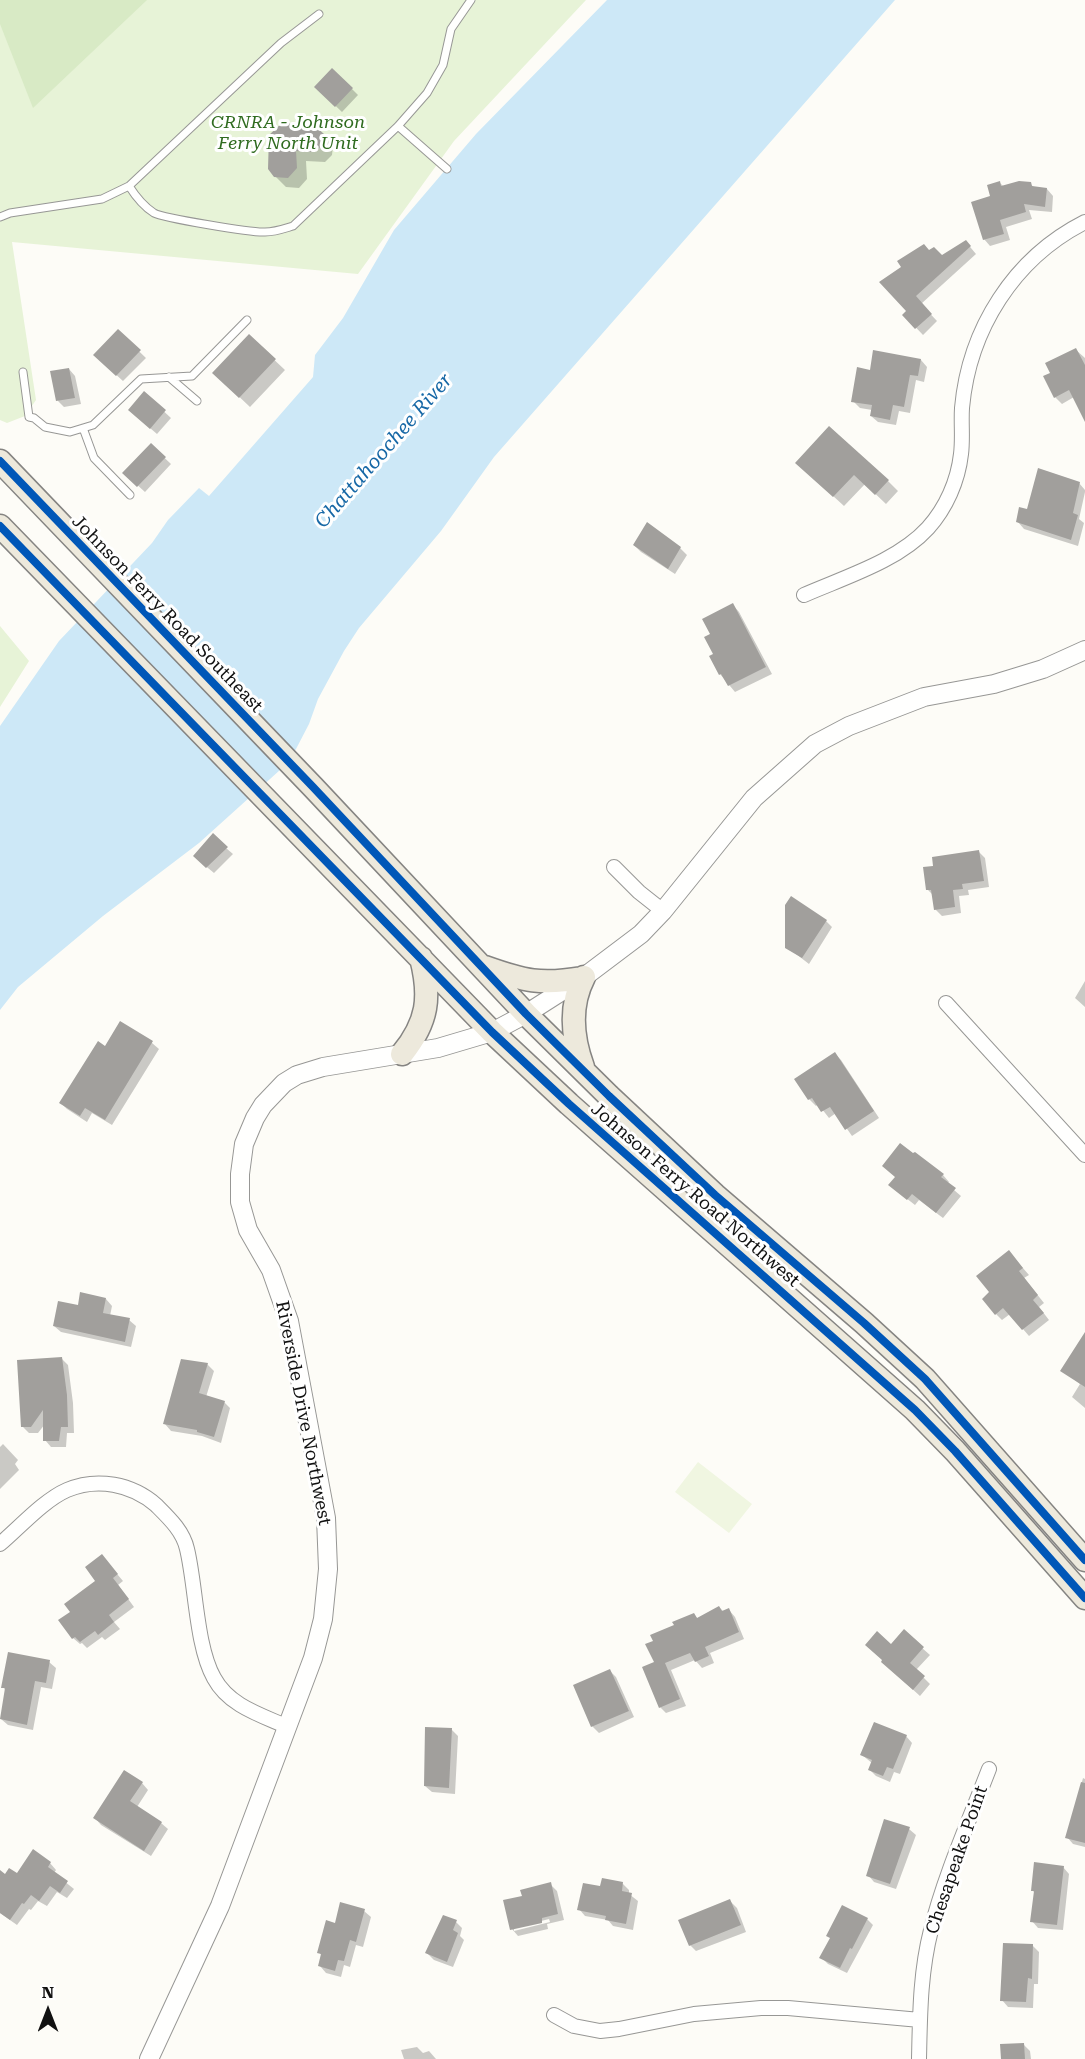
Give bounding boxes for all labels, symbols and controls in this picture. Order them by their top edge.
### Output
park label: CRNRA - Johnson Ferry North Unit [211,112,365,154]
water label: Chattahoochee River [310,369,458,533]
street label: Johnson Ferry Road Southeast [67,511,267,717]
street label: Johnson Ferry Road Northwest [586,1098,804,1292]
street label: Riverside Drive Northwest [271,1299,335,1527]
street label: Chesapeake Point [921,1783,993,1937]
north arrow [18,1981,78,2041]
text: N [42,1983,54,2002]

